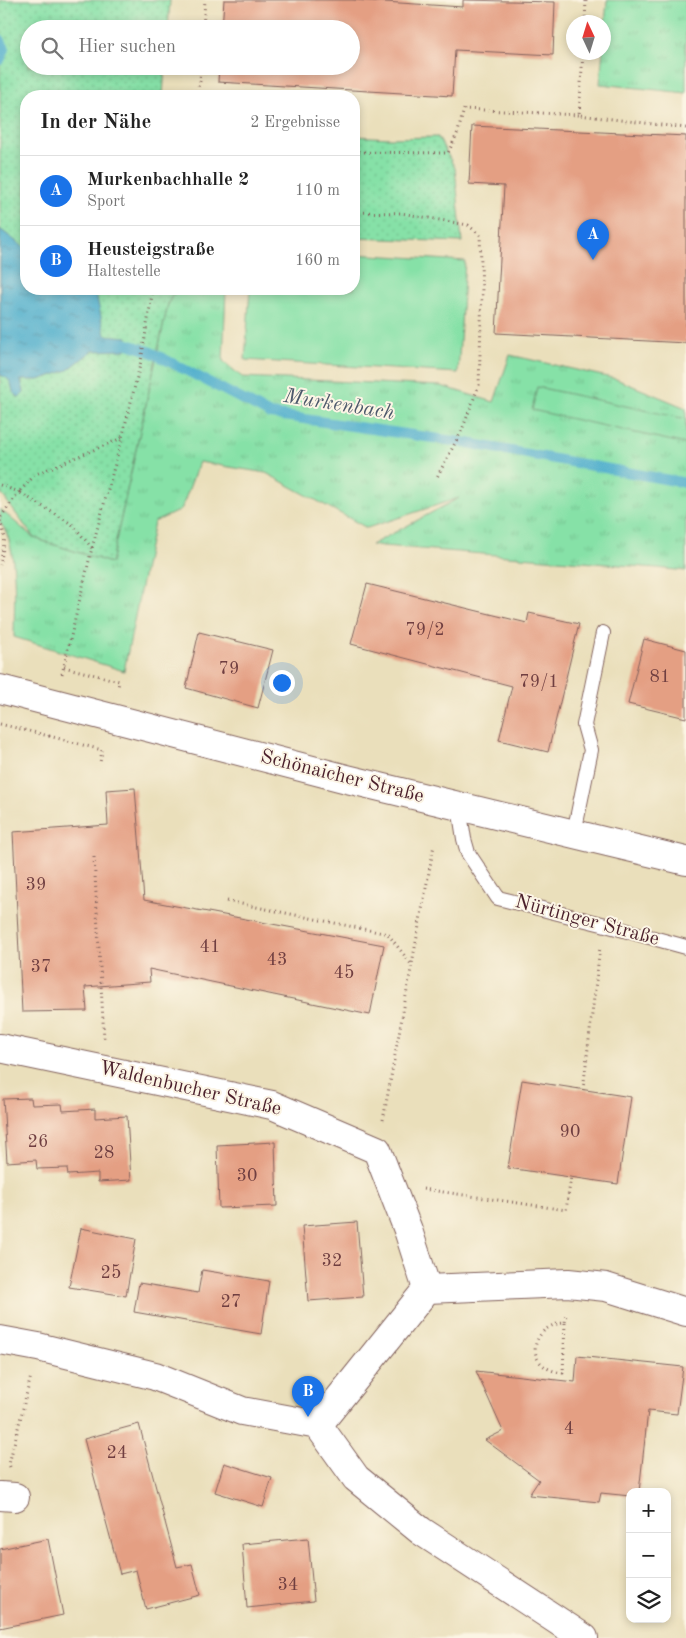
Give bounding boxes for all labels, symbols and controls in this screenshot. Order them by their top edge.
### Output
north arrow [566,15,611,60]
search box [20,20,360,75]
icon: search [38,34,66,62]
text: Hier suchen [78,38,176,57]
text: In der Nähe [40,112,151,133]
text: 2 Ergebnisse [250,115,340,131]
text: Murkenbachhalle 2 [87,171,249,190]
text: A [50,183,62,199]
text: 110 m [295,183,340,199]
text: Sport [87,194,125,210]
pin: A [577,219,609,260]
text: Heusteigstraße [87,241,215,260]
text: B [50,253,62,269]
text: 160 m [295,253,340,269]
text: Haltestelle [87,264,161,280]
water label: Murkenbach [281,386,396,424]
house number: 79/2 [405,621,445,639]
house number: 79 [219,660,239,678]
house number: 81 [650,668,670,686]
your location [269,670,295,696]
house number: 79/1 [519,673,559,691]
street label: Schönaicher Straße [258,747,426,807]
house number: 39 [26,876,46,894]
street label: Nürtinger Straße [513,892,661,950]
house number: 41 [200,938,220,956]
house number: 43 [267,951,287,969]
house number: 37 [31,958,51,976]
house number: 45 [334,964,354,982]
street label: Waldenbucher Straße [97,1058,283,1120]
house number: 90 [560,1123,580,1141]
house number: 26 [28,1133,48,1151]
house number: 28 [94,1144,114,1162]
house number: 30 [237,1167,257,1185]
house number: 32 [322,1252,342,1270]
house number: 25 [101,1264,121,1282]
house number: 27 [221,1293,241,1311]
pin: B [292,1376,324,1417]
house number: 4 [564,1420,574,1438]
house number: 24 [107,1444,127,1462]
map controls [626,1488,671,1623]
button: + [626,1488,671,1533]
button: − [626,1533,671,1578]
house number: 34 [278,1576,298,1594]
button: layers [626,1578,671,1623]

